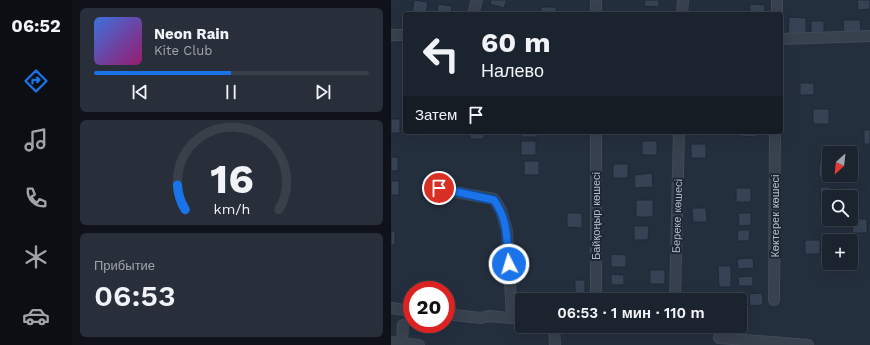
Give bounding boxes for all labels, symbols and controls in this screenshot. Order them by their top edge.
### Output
text: 06:52 [11,15,61,36]
text: Neon Rain [154,25,229,43]
text: 60 m [481,26,551,59]
icon: left [415,28,467,80]
text: Kite Club [154,43,212,58]
text: Налево [481,60,544,81]
icon: directions [22,67,50,95]
icon: previous [129,81,151,103]
icon: pause [220,81,242,103]
icon: next [312,81,334,103]
icon: arrive [465,104,487,126]
text: Затем [415,106,457,124]
icon: music [22,126,50,154]
north arrow [822,146,858,182]
map controls [822,146,858,270]
text: 16 [210,154,253,203]
pin [422,171,456,205]
street label: Байқоңыр көшесі [590,172,603,260]
street label: Көктерек көшесі [769,174,782,258]
icon: arrive [428,177,450,199]
street label: Береке көшесі [670,179,685,253]
icon: phone [22,184,50,212]
button: search [822,190,858,226]
text: km/h [213,201,250,217]
button: + [822,234,858,270]
icon: climate [22,243,50,271]
position arrow [488,243,530,285]
text: Прибытие [94,258,155,273]
text: 06:53 [94,278,176,313]
speed limit sign: 20 [403,281,455,333]
icon: car [22,302,50,330]
text: 06:53 · 1 мин · 110 m [557,304,705,322]

